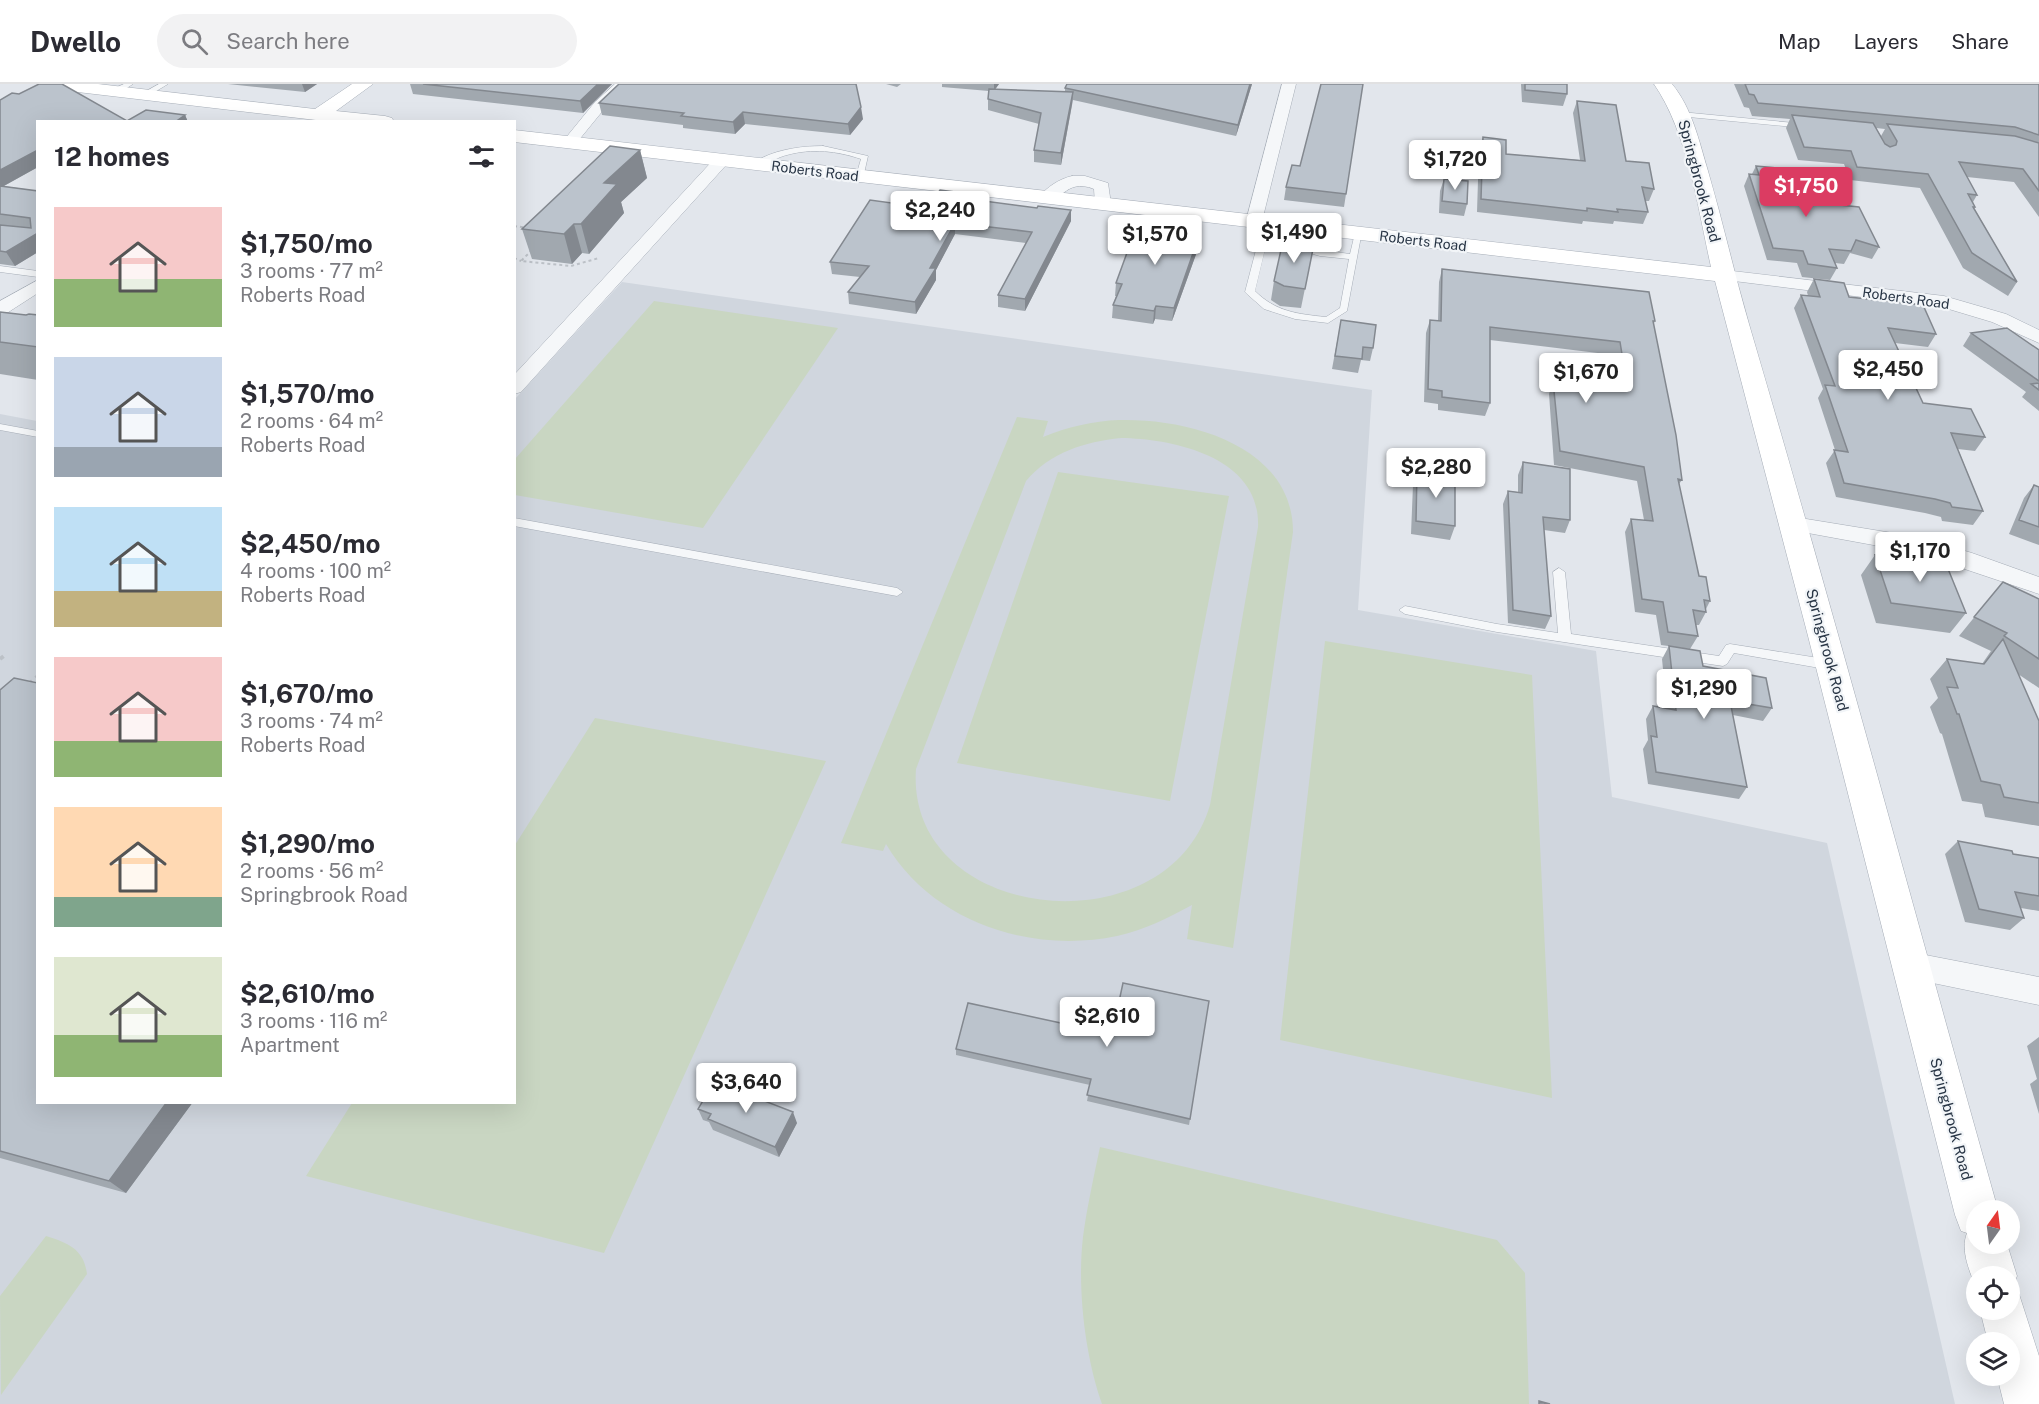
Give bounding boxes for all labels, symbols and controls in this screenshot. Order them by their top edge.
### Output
search box [157,14,577,68]
text: Dwello [30,25,121,58]
icon: search [178,25,211,58]
text: Search here [226,28,350,54]
text: Map [1778,29,1821,54]
text: Layers [1854,29,1918,54]
text: Share [1951,29,2009,54]
street label: Springbrook Road [1675,118,1724,244]
icon: filters [465,140,498,173]
pin: $1,720 [1406,140,1504,191]
text: 12 homes [54,141,170,172]
text: $1,720 [1423,147,1487,171]
street label: Roberts Road [770,158,860,184]
pin: $1,750 [1757,167,1855,218]
text: $1,750 [1774,174,1838,198]
pin: $2,240 [891,191,989,242]
text: $2,240 [905,198,975,222]
pin: $1,490 [1245,213,1343,264]
pin: $1,570 [1106,215,1204,266]
text: $1,490 [1261,220,1327,244]
text: $1,570 [1122,222,1188,246]
text: $1,750/mo [240,228,373,259]
street label: Roberts Road [1378,228,1468,254]
icon: home [102,231,174,303]
text: 3 rooms · 77 m² [240,259,383,283]
text: Roberts Road [240,283,365,307]
street label: Roberts Road [1861,284,1951,312]
pin: $2,450 [1839,350,1937,401]
pin: $1,670 [1537,353,1635,404]
text: $2,450 [1852,357,1924,381]
text: $1,670 [1553,360,1619,384]
text: $1,570/mo [240,378,375,409]
icon: home [102,381,174,453]
text: 2 rooms · 64 m² [240,409,383,433]
text: Roberts Road [240,433,365,457]
pin: $2,280 [1387,448,1485,499]
text: $2,280 [1400,455,1472,479]
text: $2,450/mo [240,528,381,559]
icon: home [102,531,174,603]
pin: $1,170 [1871,532,1969,583]
text: $1,170 [1889,539,1951,563]
text: 4 rooms · 100 m² [240,559,391,583]
text: Roberts Road [240,583,365,607]
street label: Springbrook Road [1803,587,1852,713]
pin: $1,290 [1655,669,1753,720]
text: $1,290 [1671,676,1737,700]
text: $1,670/mo [240,678,374,709]
icon: home [102,681,174,753]
text: 3 rooms · 74 m² [240,709,383,733]
text: Roberts Road [240,733,365,757]
text: $1,290/mo [240,828,375,859]
icon: home [102,831,174,903]
text: 2 rooms · 56 m² [240,859,383,883]
text: Springbrook Road [240,883,408,907]
text: $2,610/mo [240,978,375,1009]
icon: home [102,981,174,1053]
pin: $2,610 [1058,997,1156,1048]
text: $2,610 [1074,1004,1140,1028]
text: 3 rooms · 116 m² [240,1009,387,1033]
text: Apartment [240,1033,340,1057]
street label: Springbrook Road [1927,1056,1976,1182]
pin: $3,640 [697,1063,795,1114]
text: $3,640 [710,1070,782,1094]
north arrow [1966,1200,2020,1254]
map controls [1966,1200,2020,1386]
button: locate [1966,1266,2020,1320]
button: layers [1966,1332,2020,1386]

